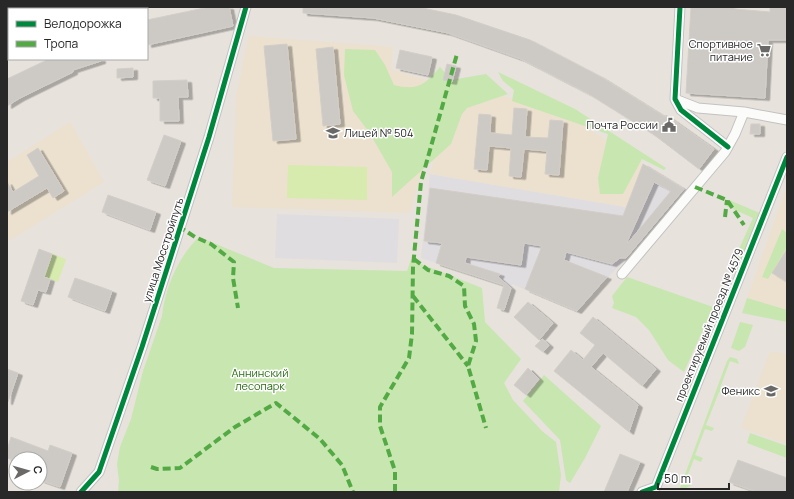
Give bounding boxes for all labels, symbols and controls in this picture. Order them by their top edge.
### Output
legend [8,8,148,60]
text: Велодорожка [44,15,122,32]
text: Тропа [44,35,78,52]
place label: Спортивное питание [689,36,754,64]
supermarket icon: Спортивное питание [756,42,772,58]
place label: Почта России [587,117,658,132]
public building icon: Почта России [661,117,677,133]
school or university icon: Лицей № 504 [325,125,341,141]
place label: Лицей № 504 [344,125,414,140]
street label: улица Мосстройпуть [139,195,187,304]
street label: проектируемый проезд № 4579 [671,246,746,404]
park label: Аннинский лесопарк [232,365,288,393]
place label: Феникс [722,383,760,398]
school or university icon: Феникс [763,383,779,399]
north arrow [8,451,48,491]
text: С [31,465,46,475]
scale bar [658,465,729,491]
text: 50 m [664,470,691,487]

